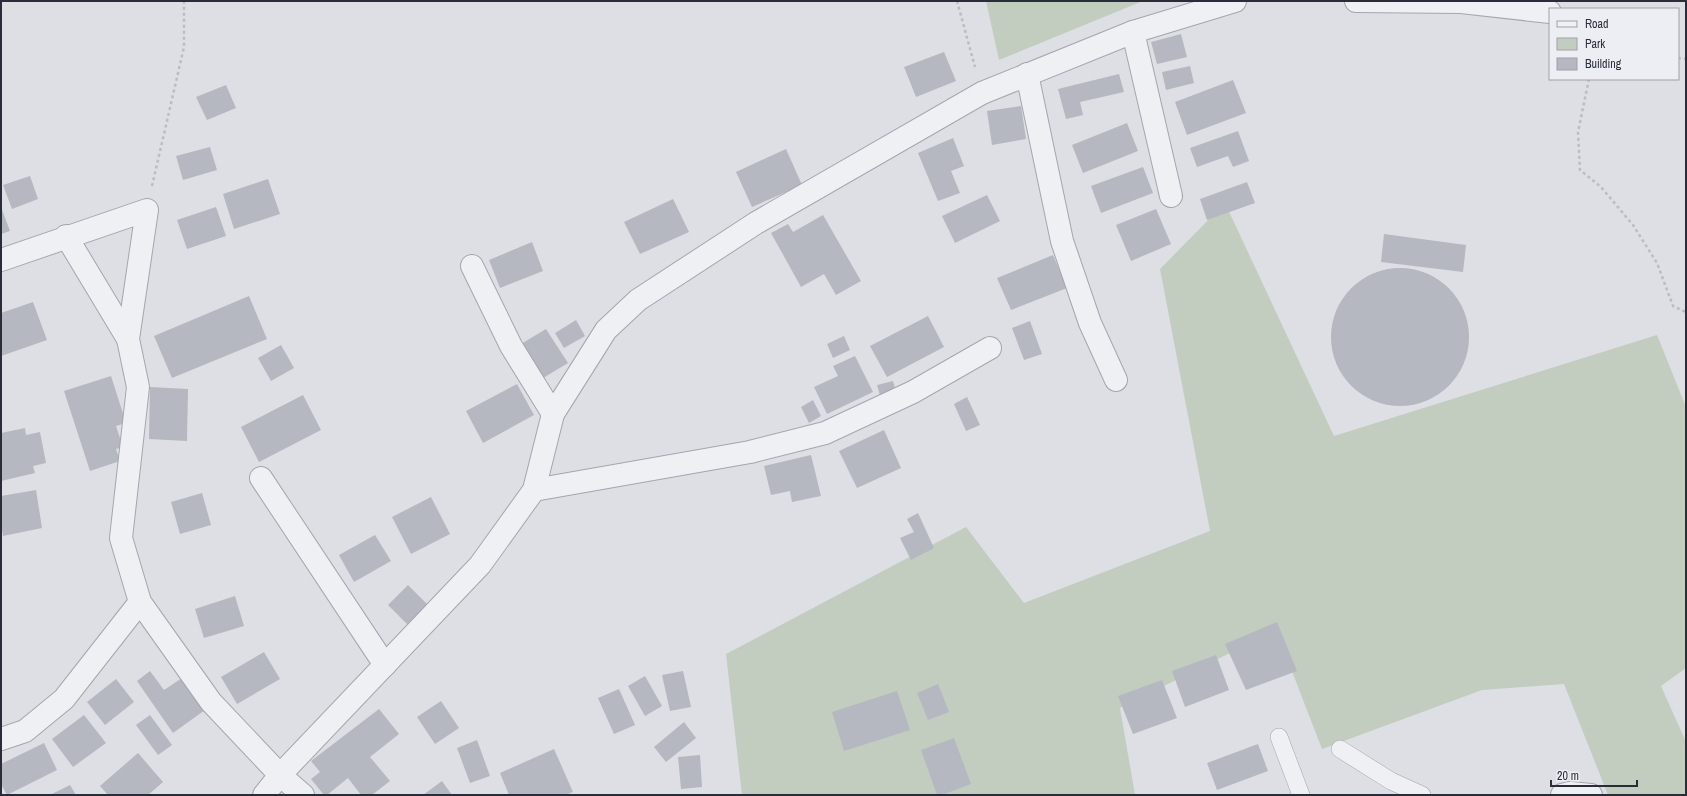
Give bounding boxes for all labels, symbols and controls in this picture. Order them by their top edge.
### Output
legend [1549,8,1679,80]
text: Road [1585,16,1609,32]
text: Park [1585,36,1605,52]
text: Building [1585,56,1622,72]
scale bar [1551,762,1637,788]
text: 20 m [1557,768,1579,784]

